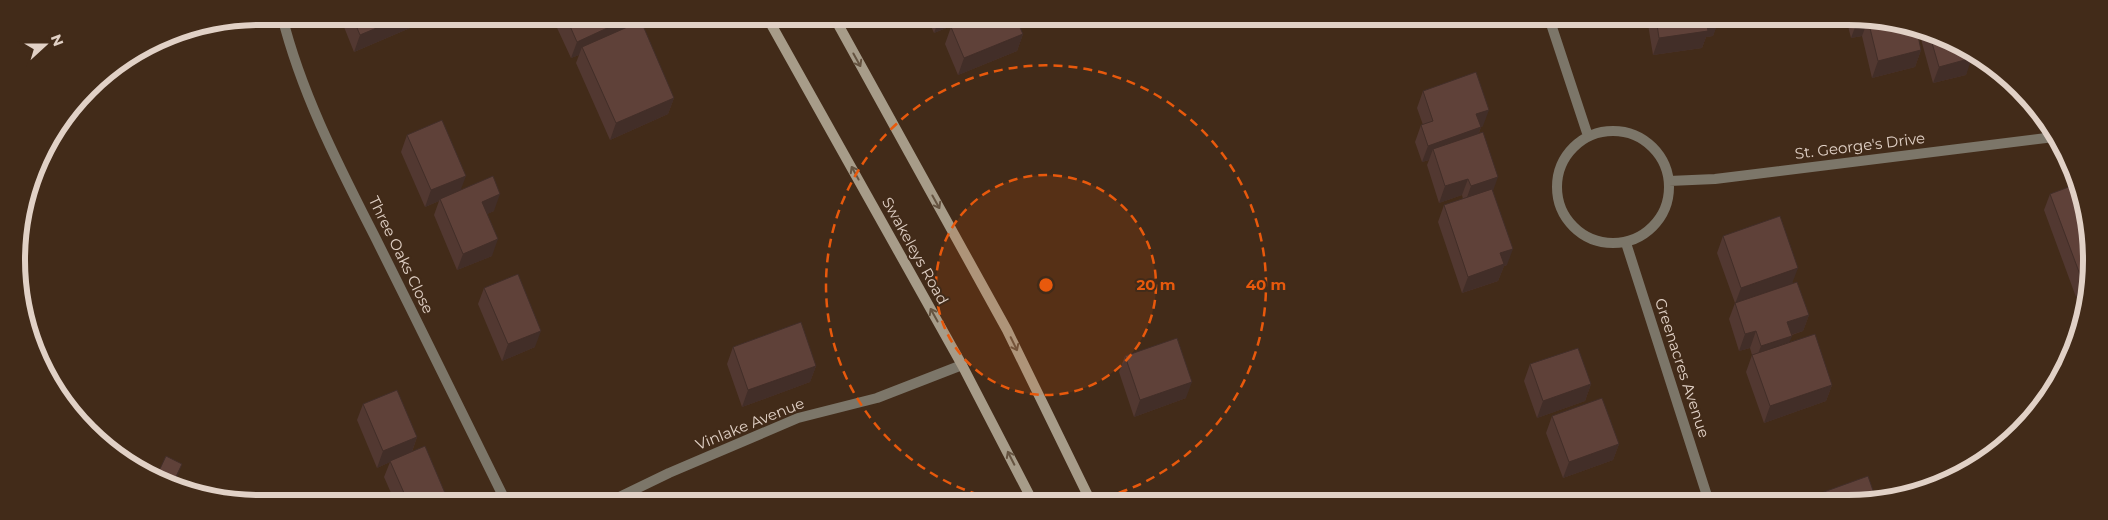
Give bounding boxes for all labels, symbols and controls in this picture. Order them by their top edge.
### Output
north arrow [20,20,70,70]
text: N [47,32,68,49]
one-way arrow [853,52,863,66]
street label: St. George's Drive [1794,128,1926,163]
one-way arrow [849,167,859,181]
street label: Three Oaks Close [365,193,438,317]
street label: Swakeleys Road [878,194,953,308]
one-way arrow [931,194,941,209]
text: 20 m [1136,275,1176,294]
text: 40 m [1246,275,1286,294]
centre of rings [1037,276,1055,294]
street label: Greenacres Avenue [1651,296,1714,440]
one-way arrow [929,308,939,323]
one-way arrow [1010,336,1019,351]
street label: Vinlake Avenue [693,393,807,454]
one-way arrow [1006,451,1016,466]

